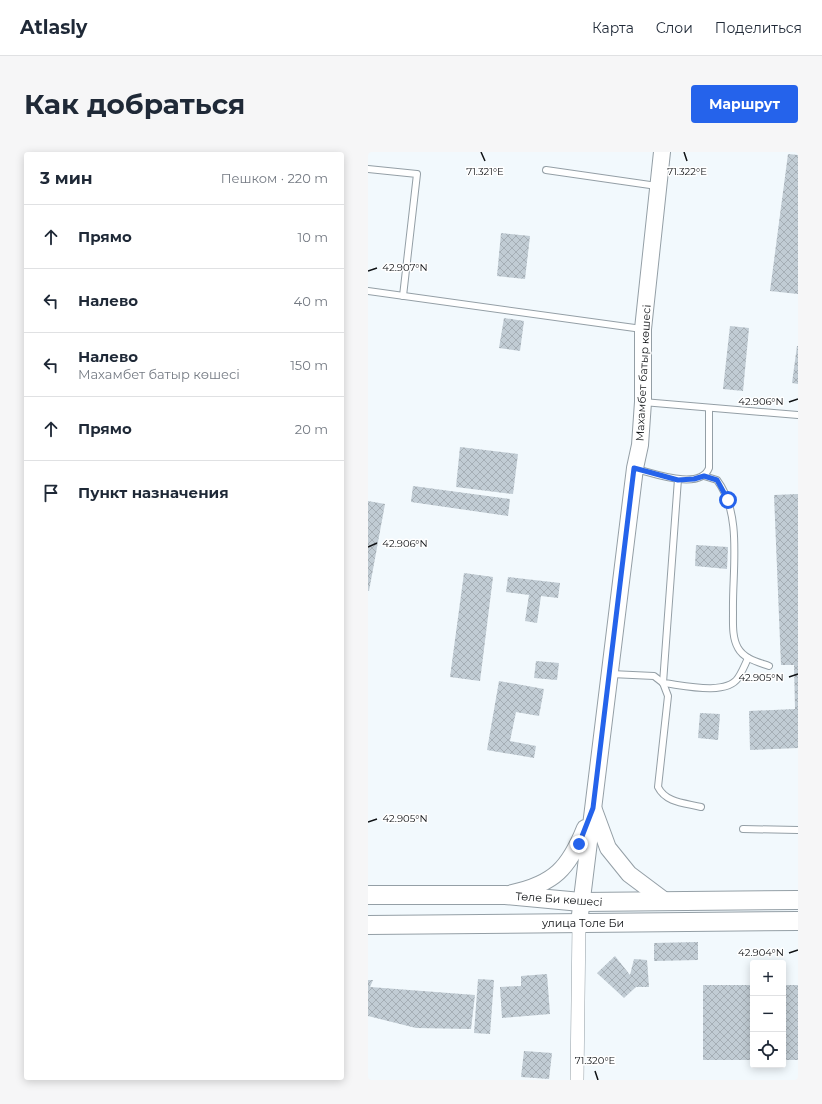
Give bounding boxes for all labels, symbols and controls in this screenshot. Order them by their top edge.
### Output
text: Atlasly [20,16,87,39]
text: Карта [592,19,634,37]
text: Слои [656,19,693,37]
text: Поделиться [715,19,802,37]
button: Маршрут [691,85,798,123]
text: Как добраться [24,87,245,121]
text: 71.321°E [466,165,504,178]
text: 71.322°E [667,165,707,178]
text: 3 мин [40,168,93,188]
text: Пешком · 220 m [221,170,328,186]
icon: ahead [40,226,62,248]
text: Прямо [78,227,132,246]
text: 10 m [298,229,328,245]
text: 42.907°N [382,261,428,274]
icon: left [40,290,62,312]
text: Налево [78,291,138,310]
text: 40 m [294,293,328,309]
street label: Махамбет батыр көшесі [632,304,654,442]
text: Налево [78,347,138,366]
icon: left [40,354,62,376]
text: 150 m [290,357,328,373]
text: Махамбет батыр көшесі [78,366,240,382]
text: 42.906°N [738,395,784,408]
icon: ahead [40,418,62,440]
text: Прямо [78,419,132,438]
text: 20 m [295,421,328,437]
icon: arrive [40,482,62,504]
text: Пункт назначения [78,483,229,502]
route start [719,491,737,509]
text: 42.906°N [382,537,428,550]
text: 42.905°N [738,671,784,684]
text: 42.905°N [382,812,428,825]
route end [570,835,588,853]
street label: Төле Би көшесі [515,889,603,909]
street label: улица Толе Би [541,916,624,930]
text: 42.904°N [738,946,784,959]
map controls [750,960,786,1068]
button: + [750,960,786,996]
button: − [750,996,786,1032]
button: locate [750,1032,786,1068]
text: 71.320°E [575,1054,616,1067]

